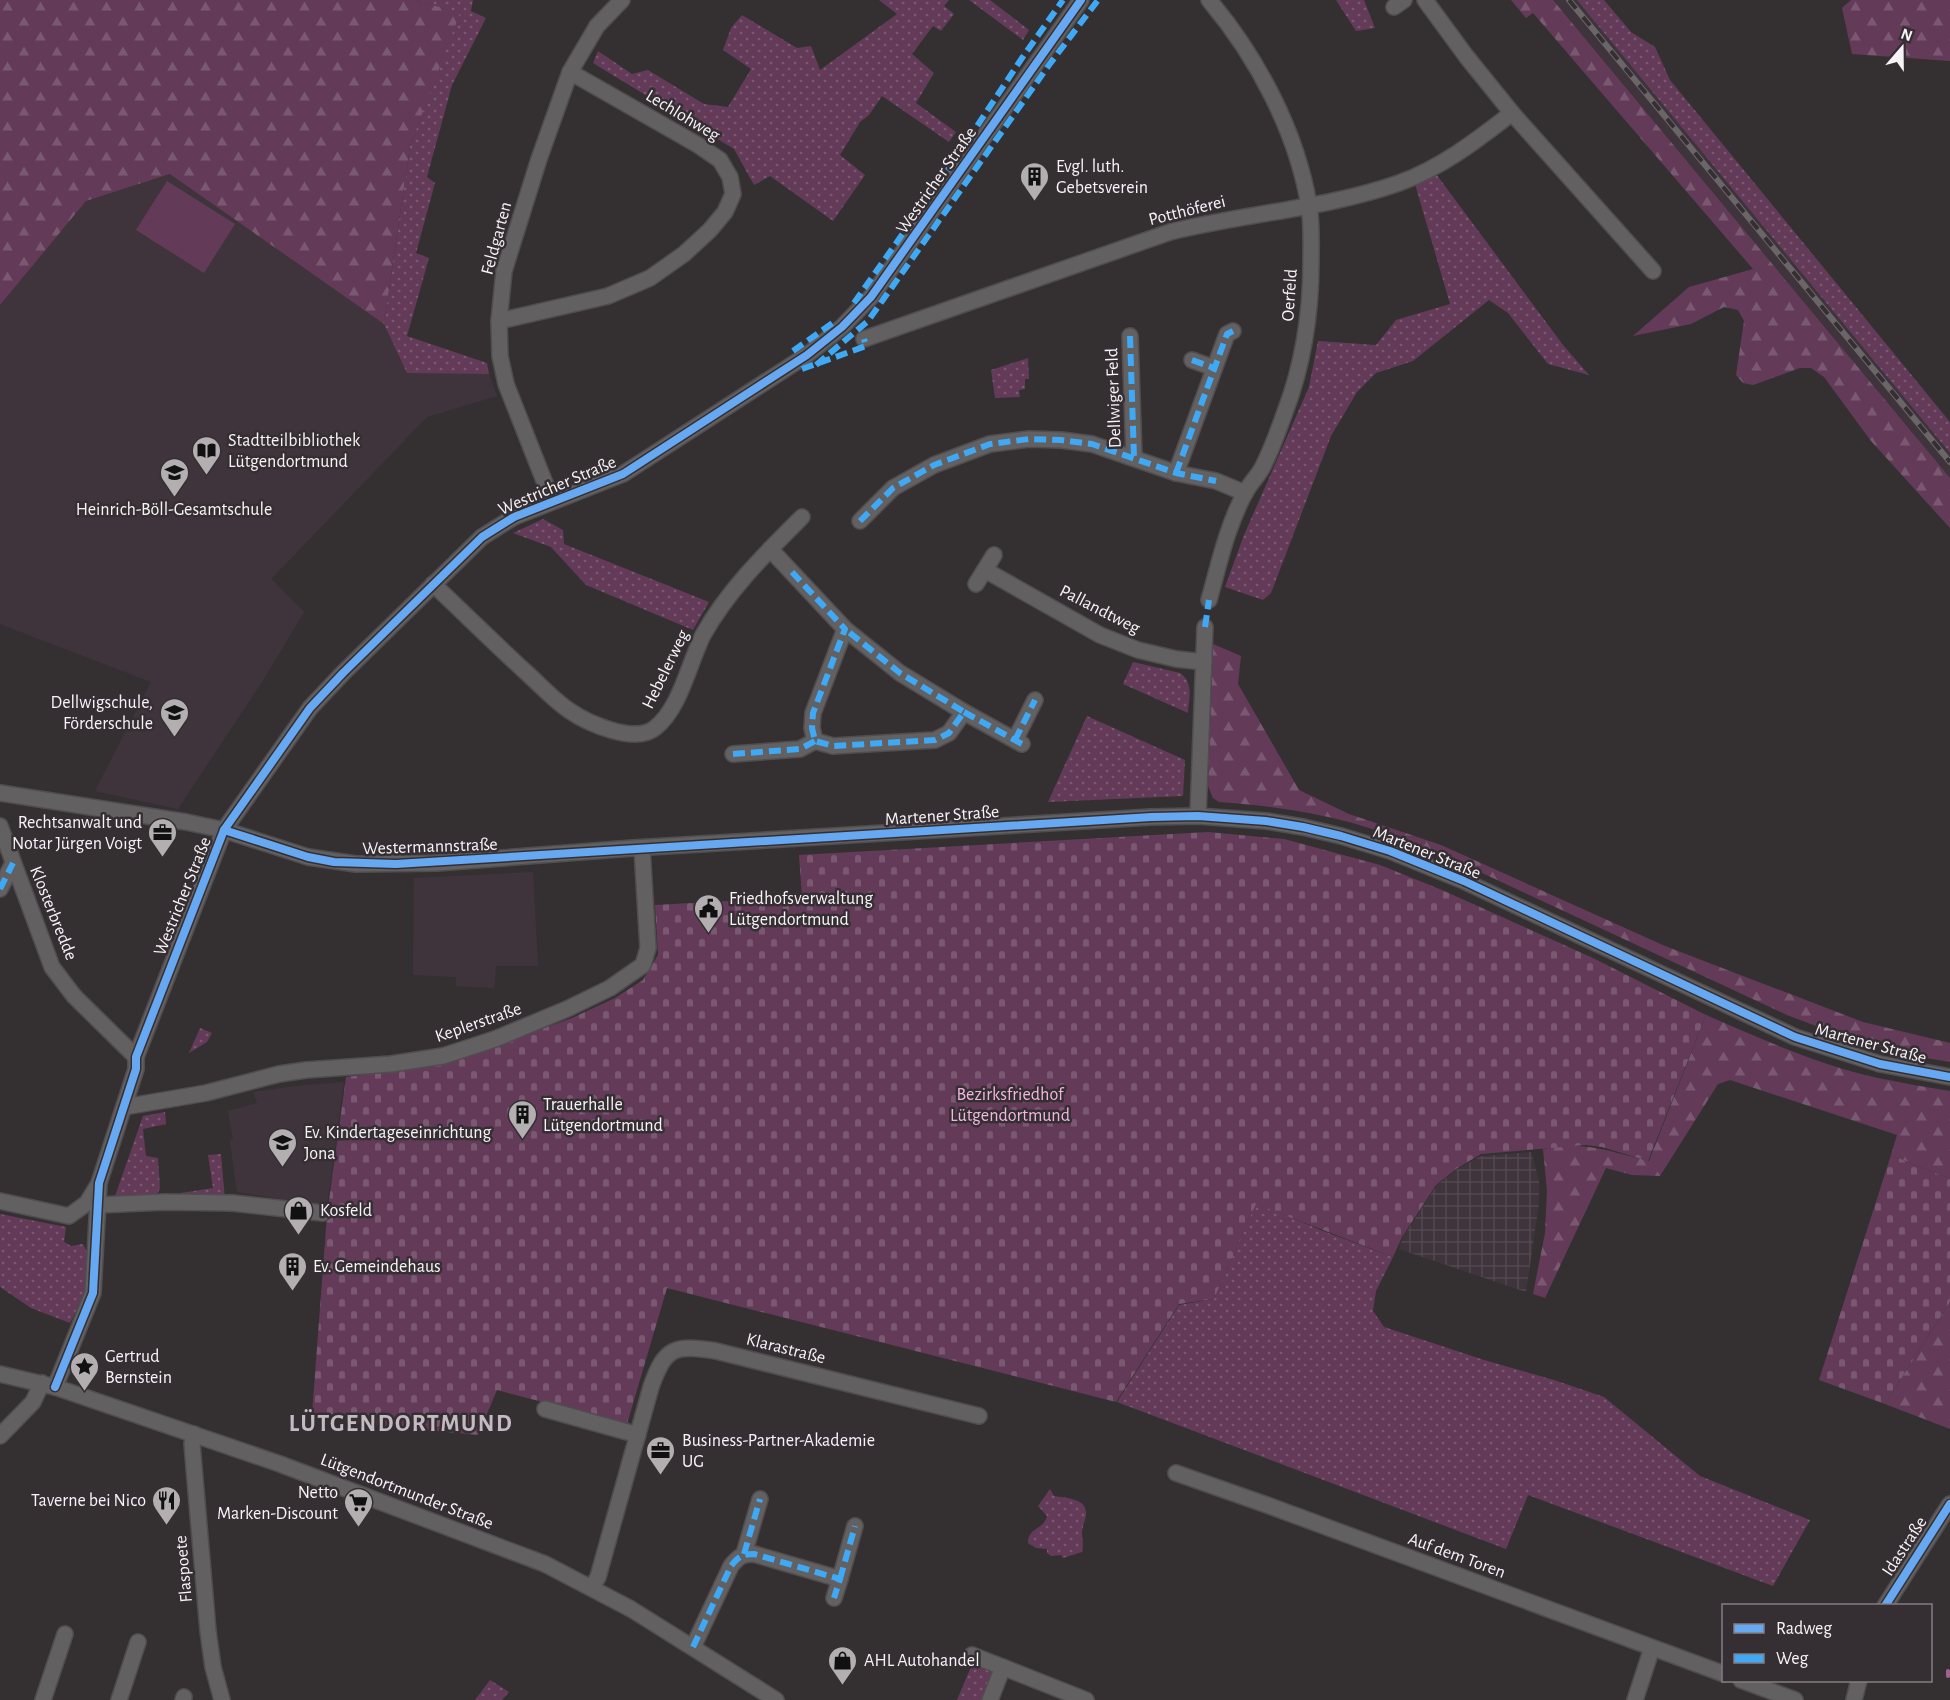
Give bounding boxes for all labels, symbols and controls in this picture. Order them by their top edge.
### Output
north arrow [1872,18,1932,78]
text: N [1899,25,1915,44]
street label: Lechlohweg [642,87,723,145]
street label: Westricher Straße [893,124,980,237]
place label: Evgl. luth. Gebetsverein [1056,158,1148,197]
building icon: Evgl. luth. Gebetsverein [1019,160,1051,202]
street label: Potthöferei [1147,193,1228,229]
street label: Feldgarten [479,200,515,277]
street label: Oerfeld [1279,268,1301,322]
street label: Dellwiger Feld [1103,347,1125,448]
place label: Stadtteilbibliothek Lütgendortmund [228,432,361,471]
library icon: Stadtteilbibliothek Lütgendortmund [191,434,223,476]
street label: Westricher Straße [496,453,619,519]
school or university icon: Heinrich-Böll-Gesamtschule [158,456,190,498]
place label: Heinrich-Böll-Gesamtschule [76,501,272,519]
street label: Pallandtweg [1057,582,1143,638]
street label: Hebelerweg [639,627,693,712]
place label: Dellwigschule, Förderschule [51,694,153,733]
school or university icon: Dellwigschule, Förderschule [158,696,190,738]
street label: Martener Straße [884,803,1000,829]
place label: Rechtsanwalt und Notar Jürgen Voigt [12,814,142,853]
office icon: Rechtsanwalt und Notar Jürgen Voigt [147,816,179,858]
street label: Martener Straße [1370,823,1483,883]
street label: Westricher Straße [151,835,215,958]
street label: Westermannstraße [362,836,498,858]
street label: Klosterbredde [26,864,80,963]
place label: Friedhofsverwaltung Lütgendortmund [729,890,873,929]
public building icon: Friedhofsverwaltung Lütgendortmund [692,892,724,934]
street label: Keplerstraße [433,1000,524,1046]
street label: Martener Straße [1813,1020,1928,1067]
park label: Bezirksfriedhof Lütgendortmund [950,1086,1070,1125]
place label: Trauerhalle Lütgendortmund [543,1096,663,1135]
building icon: Trauerhalle Lütgendortmund [506,1098,538,1140]
place label: Ev. Kindertageseinrichtung Jona [304,1124,492,1163]
school or university icon: Ev. Kindertageseinrichtung Jona [267,1126,299,1168]
shop icon: Kosfeld [283,1194,315,1236]
place label: Kosfeld [320,1202,372,1220]
building icon: Ev. Gemeindehaus [276,1250,308,1292]
place label: Ev. Gemeindehaus [313,1258,441,1276]
street label: Klarastraße [744,1330,827,1368]
place label: Gertrud Bernstein [105,1348,172,1387]
place icon: Gertrud Bernstein [68,1350,100,1392]
district label: LÜTGENDORTMUND [289,1409,513,1436]
place label: Business-Partner-Akademie UG [682,1432,875,1471]
office icon: Business-Partner-Akademie UG [645,1434,677,1476]
street label: Lütgendortmunder Straße [318,1451,496,1533]
restaurant icon: Taverne bei Nico [151,1484,183,1526]
place label: Netto Marken-Discount [217,1484,338,1523]
supermarket icon: Netto Marken-Discount [343,1486,375,1528]
place label: Taverne bei Nico [31,1492,146,1510]
street label: Idastraße [1879,1514,1931,1579]
street label: Auf dem Toren [1406,1530,1508,1582]
street label: Flaspoete [172,1535,196,1603]
legend [1722,1604,1932,1682]
text: Radweg [1776,1620,1832,1638]
shop icon: AHL Autohandel [827,1644,859,1686]
text: Weg [1776,1650,1808,1668]
place label: AHL Autohandel [864,1652,980,1670]

